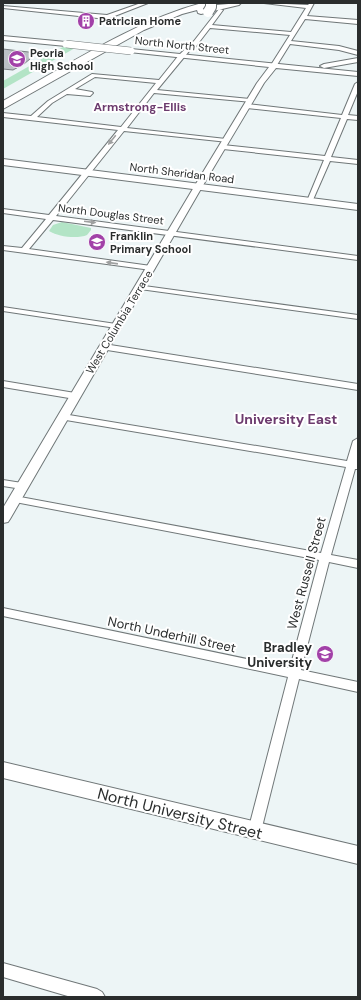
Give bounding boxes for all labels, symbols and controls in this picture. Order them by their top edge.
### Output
building icon: Patrician Home [76,11,96,31]
place label: Patrician Home [99,14,181,28]
street label: North North Street [134,33,230,57]
place label: Peoria High School [30,46,93,73]
school or university icon: Peoria High School [7,49,27,69]
district label: Armstrong-Ellis [94,99,186,115]
one-way arrow [107,135,116,146]
street label: North Sheridan Road [129,160,235,186]
street label: North Douglas Street [57,201,165,227]
one-way arrow [84,219,96,225]
place label: Franklin Primary School [110,229,191,256]
school or university icon: Franklin Primary School [87,232,107,252]
one-way arrow [106,260,118,266]
street label: West Columbia Terrace [83,268,155,376]
district label: University East [235,410,337,428]
street label: West Russell Street [283,515,330,631]
street label: North Underhill Street [106,613,238,656]
place label: Bradley University [247,639,312,671]
school or university icon: Bradley University [315,644,335,664]
street label: North University Street [95,783,265,844]

